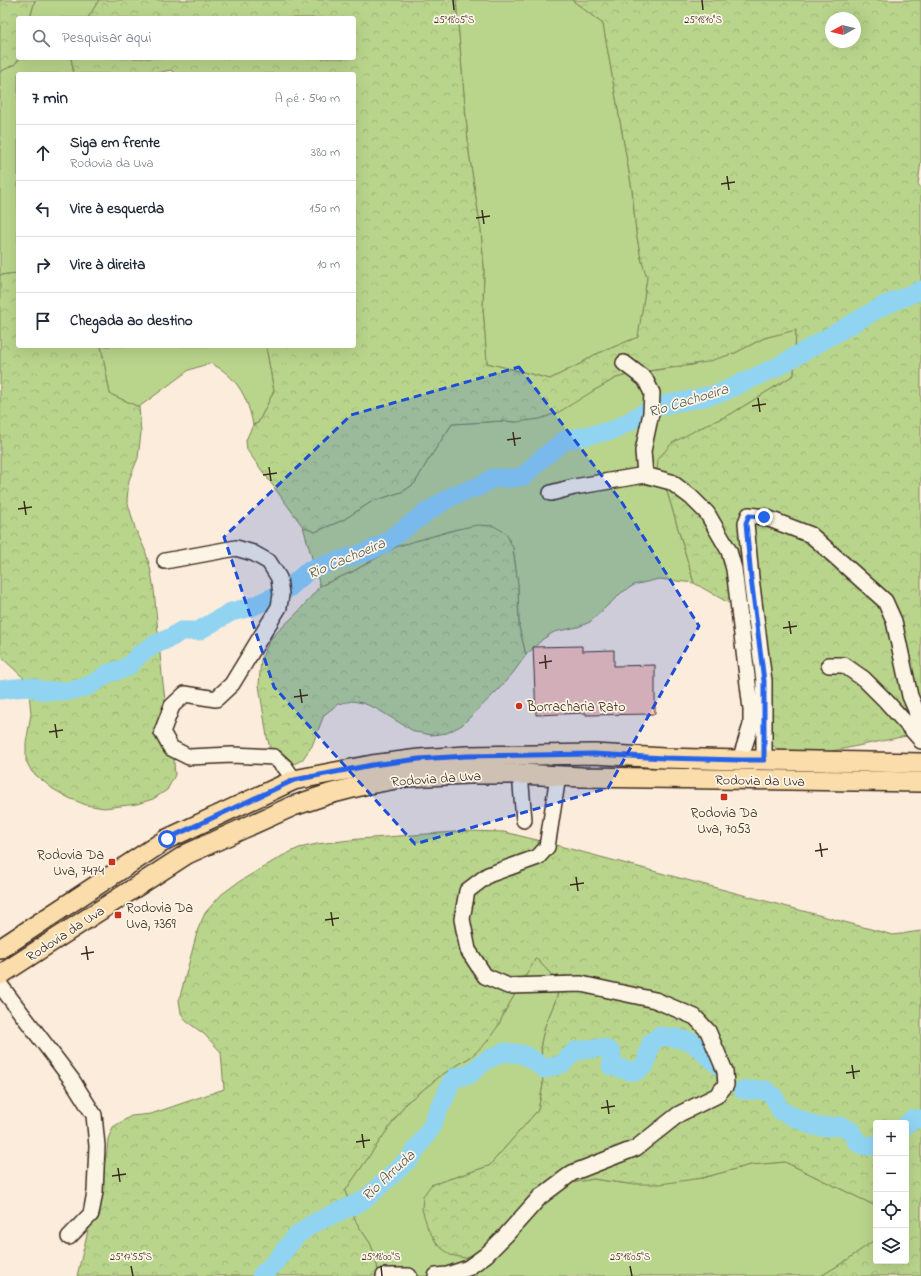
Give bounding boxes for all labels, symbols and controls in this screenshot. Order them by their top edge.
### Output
north arrow [825,12,861,48]
text: 25°18'05"S [434,13,475,28]
text: 25°18'10"S [684,13,722,28]
search box [16,16,356,60]
icon: search [30,27,52,49]
text: Pesquisar aqui [62,27,151,49]
text: 7 min [32,86,68,111]
text: A pé · 540 m [275,89,340,108]
text: Siga em frente [70,132,160,154]
icon: ahead [32,142,54,164]
text: 380 m [311,143,340,162]
text: Rodovia da Uva [70,154,153,173]
icon: left [32,198,54,220]
text: Vire à esquerda [70,198,164,220]
text: 150 m [309,199,340,218]
icon: right [32,254,54,276]
text: Vire à direita [70,254,145,276]
text: 10 m [317,255,340,274]
icon: arrive [32,310,54,332]
text: Chegada ao destino [70,310,193,332]
water label: Rio Cachoeira [646,378,732,424]
route end [755,508,773,526]
water label: Rio Cachoeira [304,532,390,585]
place label: Borracharia Rato [526,697,626,718]
marker: Borracharia Rato [514,701,524,711]
street label: Rodovia da Uva [391,766,482,793]
street label: Rodovia da Uva [715,770,805,793]
marker: Rodovia Da Uva, 7053 [719,792,729,802]
place label: Rodovia Da Uva, 7053 [691,803,758,840]
route start [158,830,176,848]
place label: Rodovia Da Uva, 7474 [37,845,104,882]
marker: Rodovia Da Uva, 7474 [107,857,117,867]
place label: Rodovia Da Uva, 7369 [126,898,193,935]
street label: Rodovia da Uva [22,901,109,968]
marker: Rodovia Da Uva, 7369 [113,910,123,920]
map controls [873,1120,909,1264]
button: + [873,1120,909,1156]
water label: Rio Arruda [357,1145,421,1206]
button: − [873,1156,909,1192]
button: locate [873,1192,909,1228]
button: layers [873,1228,909,1264]
text: 25°17'55"S [110,1250,153,1265]
text: 25°18'00"S [362,1250,401,1265]
text: 25°18'05"S [610,1250,651,1265]

